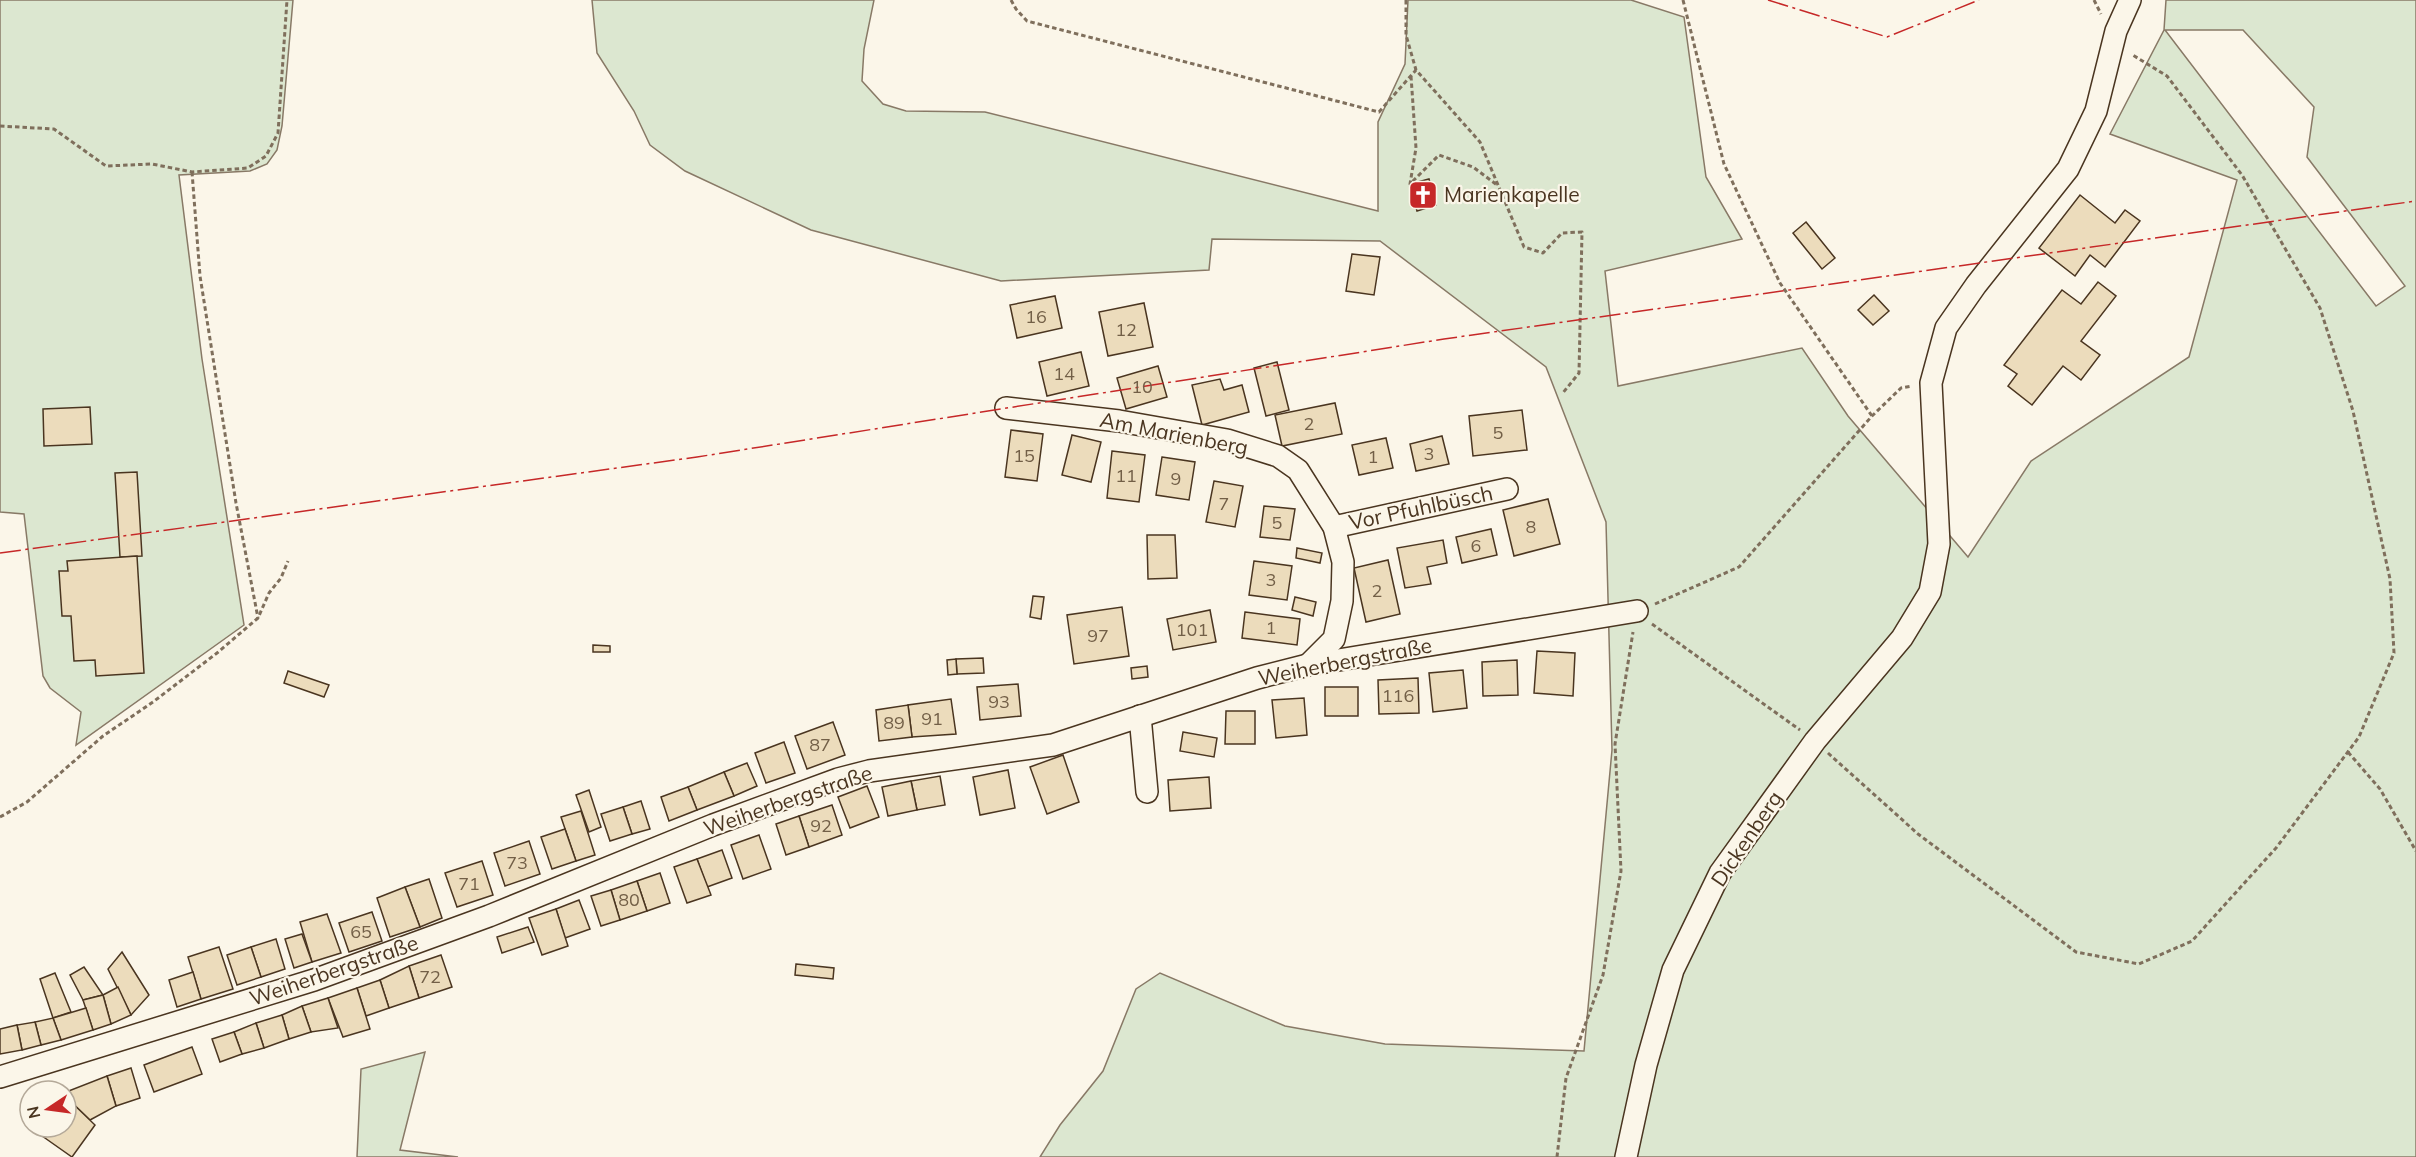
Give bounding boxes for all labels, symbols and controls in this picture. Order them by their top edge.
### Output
church icon: Marienkapelle [1407,179,1439,211]
place label: Marienkapelle [1444,181,1580,207]
house number: 16 [1025,305,1047,328]
house number: 12 [1115,318,1137,341]
house number: 14 [1053,362,1075,385]
house number: 10 [1131,375,1153,398]
street label: Am Marienberg [1098,406,1251,460]
house number: 2 [1304,412,1314,435]
house number: 5 [1493,421,1504,444]
house number: 3 [1424,442,1434,465]
house number: 15 [1013,444,1035,467]
house number: 1 [1368,445,1378,468]
house number: 11 [1115,464,1137,487]
house number: 9 [1171,467,1181,490]
street label: Vor Pfuhlbüsch [1346,479,1495,535]
house number: 7 [1219,492,1229,515]
house number: 5 [1272,511,1283,534]
house number: 8 [1526,515,1536,538]
house number: 6 [1471,534,1481,557]
house number: 3 [1266,568,1276,591]
house number: 2 [1372,579,1382,602]
house number: 1 [1266,616,1276,639]
house number: 101 [1176,618,1208,641]
house number: 97 [1087,624,1109,647]
street label: Weiherbergstraße [1256,631,1434,691]
house number: 116 [1382,684,1414,707]
house number: 93 [988,690,1010,713]
house number: 91 [921,707,943,730]
house number: 89 [883,711,905,734]
house number: 87 [809,733,831,756]
street label: Weiherbergstraße [700,759,875,841]
street label: Dickenberg [1705,786,1788,891]
house number: 92 [810,814,832,837]
house number: 73 [506,851,528,874]
house number: 71 [458,872,480,895]
house number: 80 [618,888,640,911]
house number: 65 [350,920,372,943]
street label: Weiherbergstraße [246,929,421,1011]
house number: 72 [419,965,441,988]
north arrow [18,1079,78,1139]
text: N [22,1104,44,1121]

